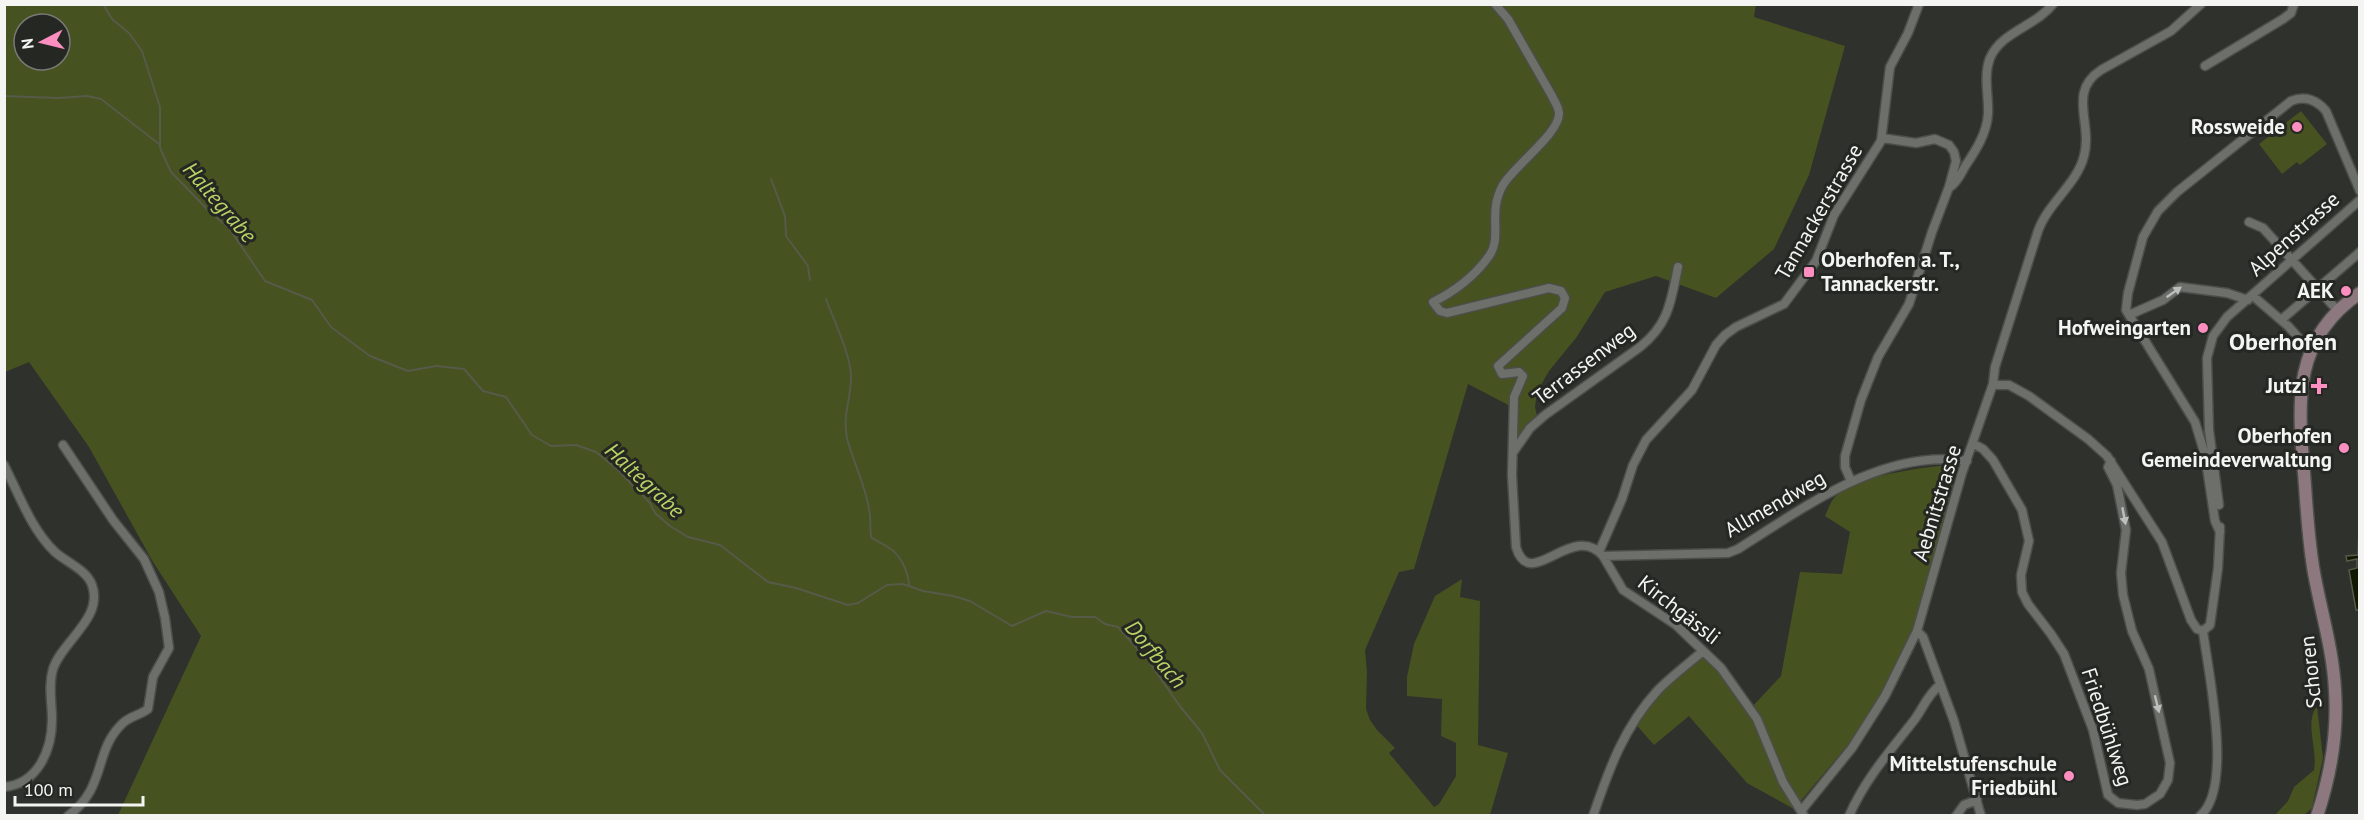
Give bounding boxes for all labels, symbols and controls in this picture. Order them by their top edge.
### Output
north arrow [12,12,72,72]
text: N [17,37,38,50]
place label: Rossweide [2191,113,2285,140]
marker: Rossweide [2290,120,2304,134]
street label: Tannackerstrasse [1769,139,1868,284]
water label: Haltegrabe [177,156,263,249]
street label: Alpenstrasse [2242,186,2345,282]
place label: Oberhofen a. T., Tannackerstr. [1821,246,1960,297]
marker: Oberhofen a. T., Tannackerstr. [1802,265,1816,279]
place label: AEK [2297,277,2334,304]
marker: AEK [2339,284,2353,298]
one-way arrow [2165,286,2181,298]
place label: Hofweingarten [2058,314,2191,341]
street label: Terrassenweg [1527,316,1640,411]
marker: Hofweingarten [2196,321,2210,335]
district label: Oberhofen [2229,326,2337,357]
place label: Jutzi [2265,372,2307,399]
marker: Jutzi [2312,379,2326,393]
place label: Oberhofen Gemeindeverwaltung [2141,422,2332,473]
water label: Haltegrabe [599,436,691,524]
street label: Aebnitstrasse [1906,441,1967,564]
marker: Oberhofen Gemeindeverwaltung [2337,441,2351,455]
street label: Allmendweg [1720,464,1830,543]
one-way arrow [2120,506,2129,525]
street label: Kirchgässli [1633,569,1726,650]
water label: Dorfbach [1119,614,1193,694]
street label: Schoren [2293,635,2328,710]
street label: Friedbühlweg [2076,664,2139,789]
one-way arrow [2152,695,2162,713]
place label: Mittelstufenschule Friedbühl [1890,750,2058,801]
scale bar [15,769,142,807]
marker: Mittelstufenschule Friedbühl [2062,769,2076,783]
text: 100 m [24,778,73,801]

